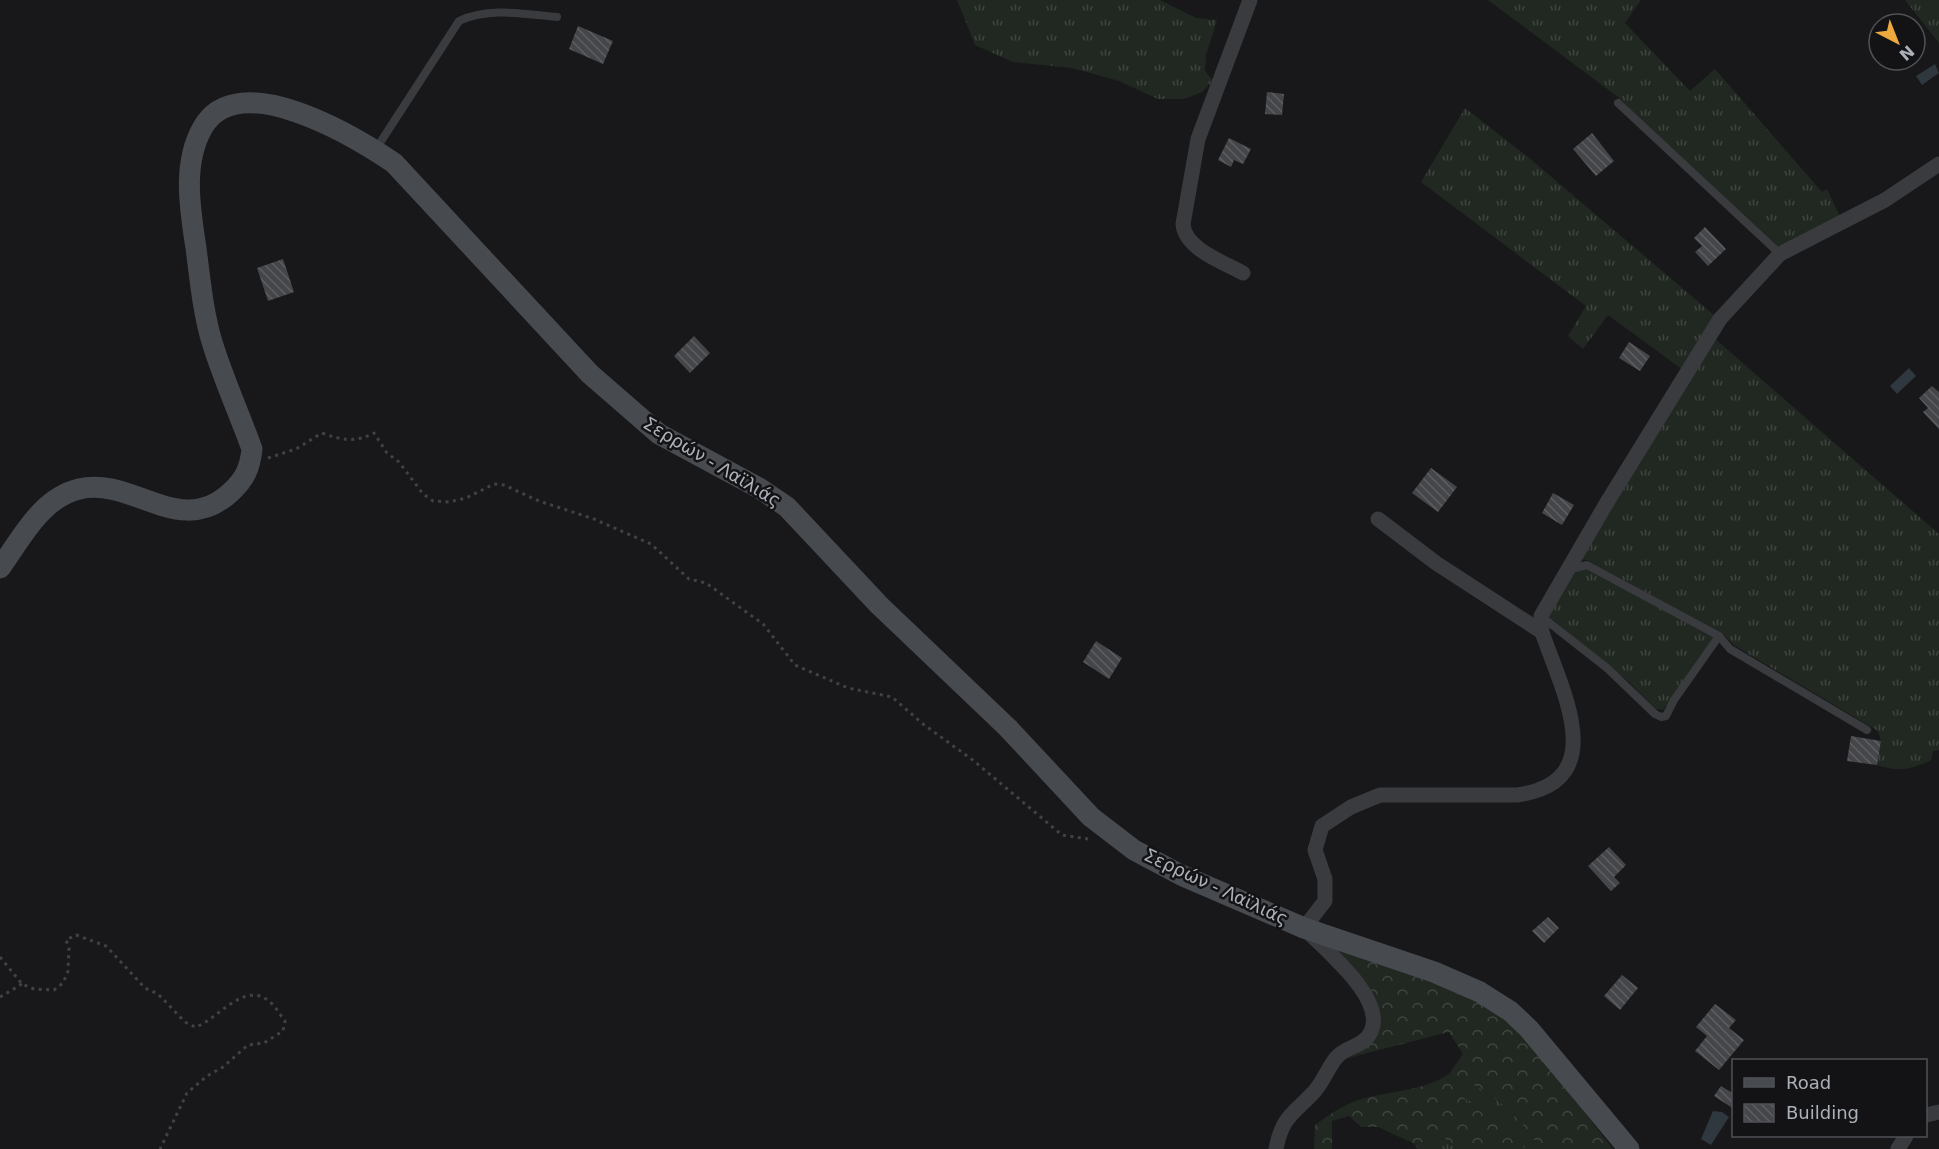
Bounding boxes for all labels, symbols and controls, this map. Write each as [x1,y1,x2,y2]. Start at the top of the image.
north arrow [1867,12,1927,72]
text: N [1895,41,1918,64]
street label: Σερρών - Λαϊλιάς [640,412,785,511]
street label: Σερρών - Λαϊλιάς [1141,844,1292,929]
legend [1732,1059,1927,1137]
text: Road [1786,1072,1831,1093]
text: Building [1786,1102,1859,1123]

